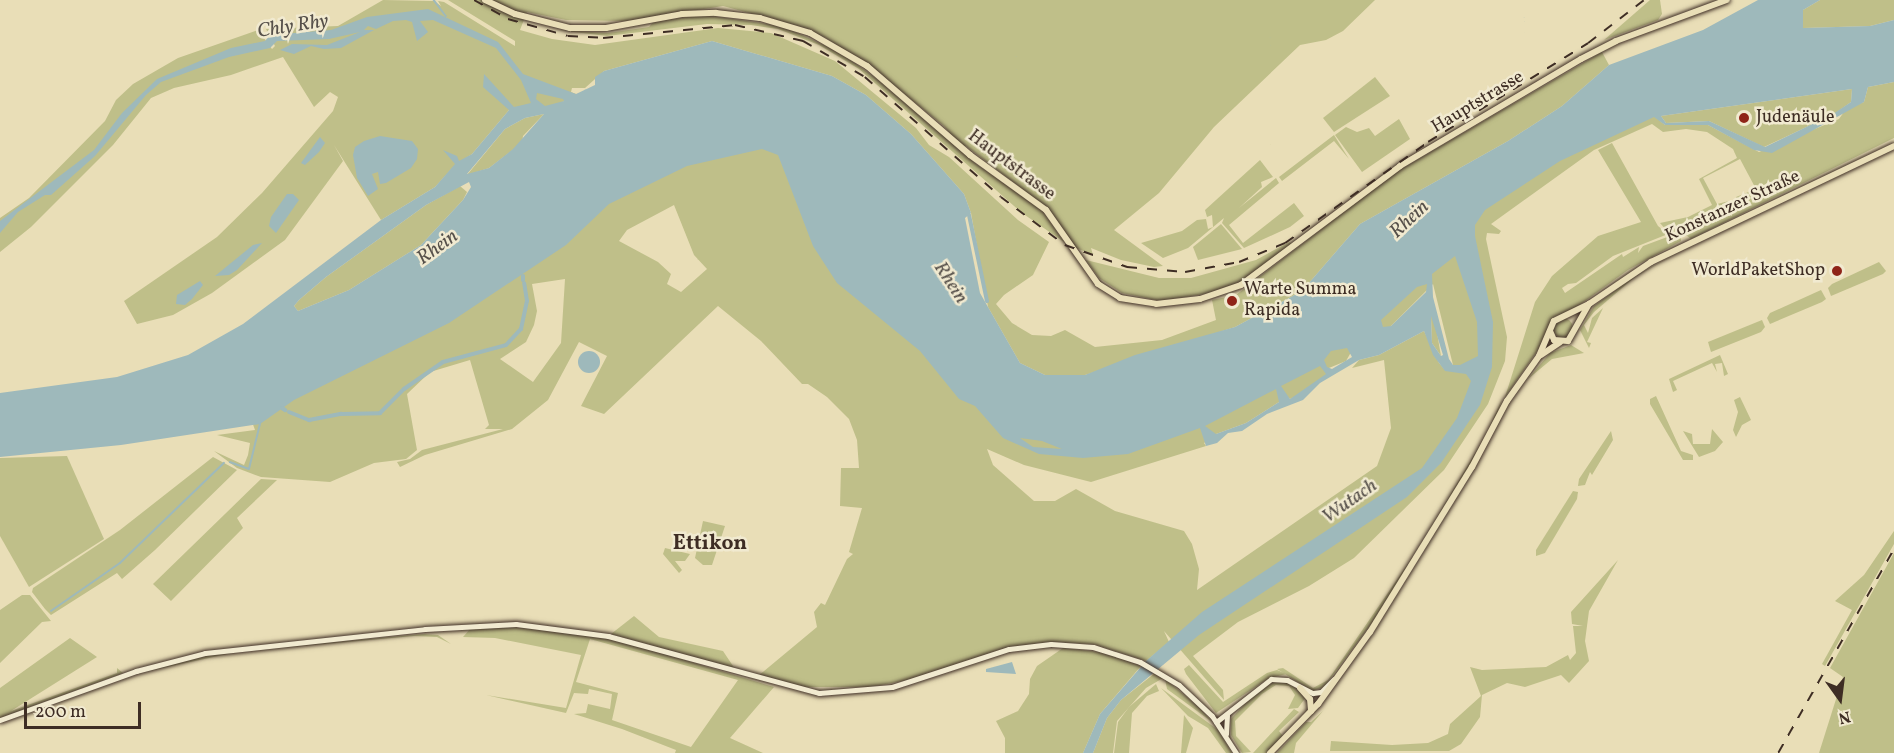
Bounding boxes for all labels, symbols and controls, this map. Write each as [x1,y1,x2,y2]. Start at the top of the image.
water label: Chly Rhy [256,10,330,44]
street label: Hauptstrasse [1428,67,1528,139]
place label: Judenäule [1756,107,1835,129]
marker: Judenäule [1737,111,1751,125]
street label: Hauptstrasse [963,126,1059,206]
street label: Konstanzer Straße [1662,166,1804,248]
water label: Rhein [1385,196,1435,244]
water label: Rhein [413,225,463,271]
water label: Rhein [928,257,972,309]
place label: WorldPaketShop [1691,260,1825,282]
marker: WorldPaketShop [1830,264,1844,278]
place label: Warte Summa Rapida [1244,280,1356,322]
marker: Warte Summa Rapida [1225,294,1239,308]
water label: Wutach [1318,474,1382,530]
district label: Ettikon [673,531,747,557]
north arrow [1810,669,1870,729]
scale bar [27,690,144,728]
text: 200 m [35,700,86,725]
text: N [1836,704,1853,729]

